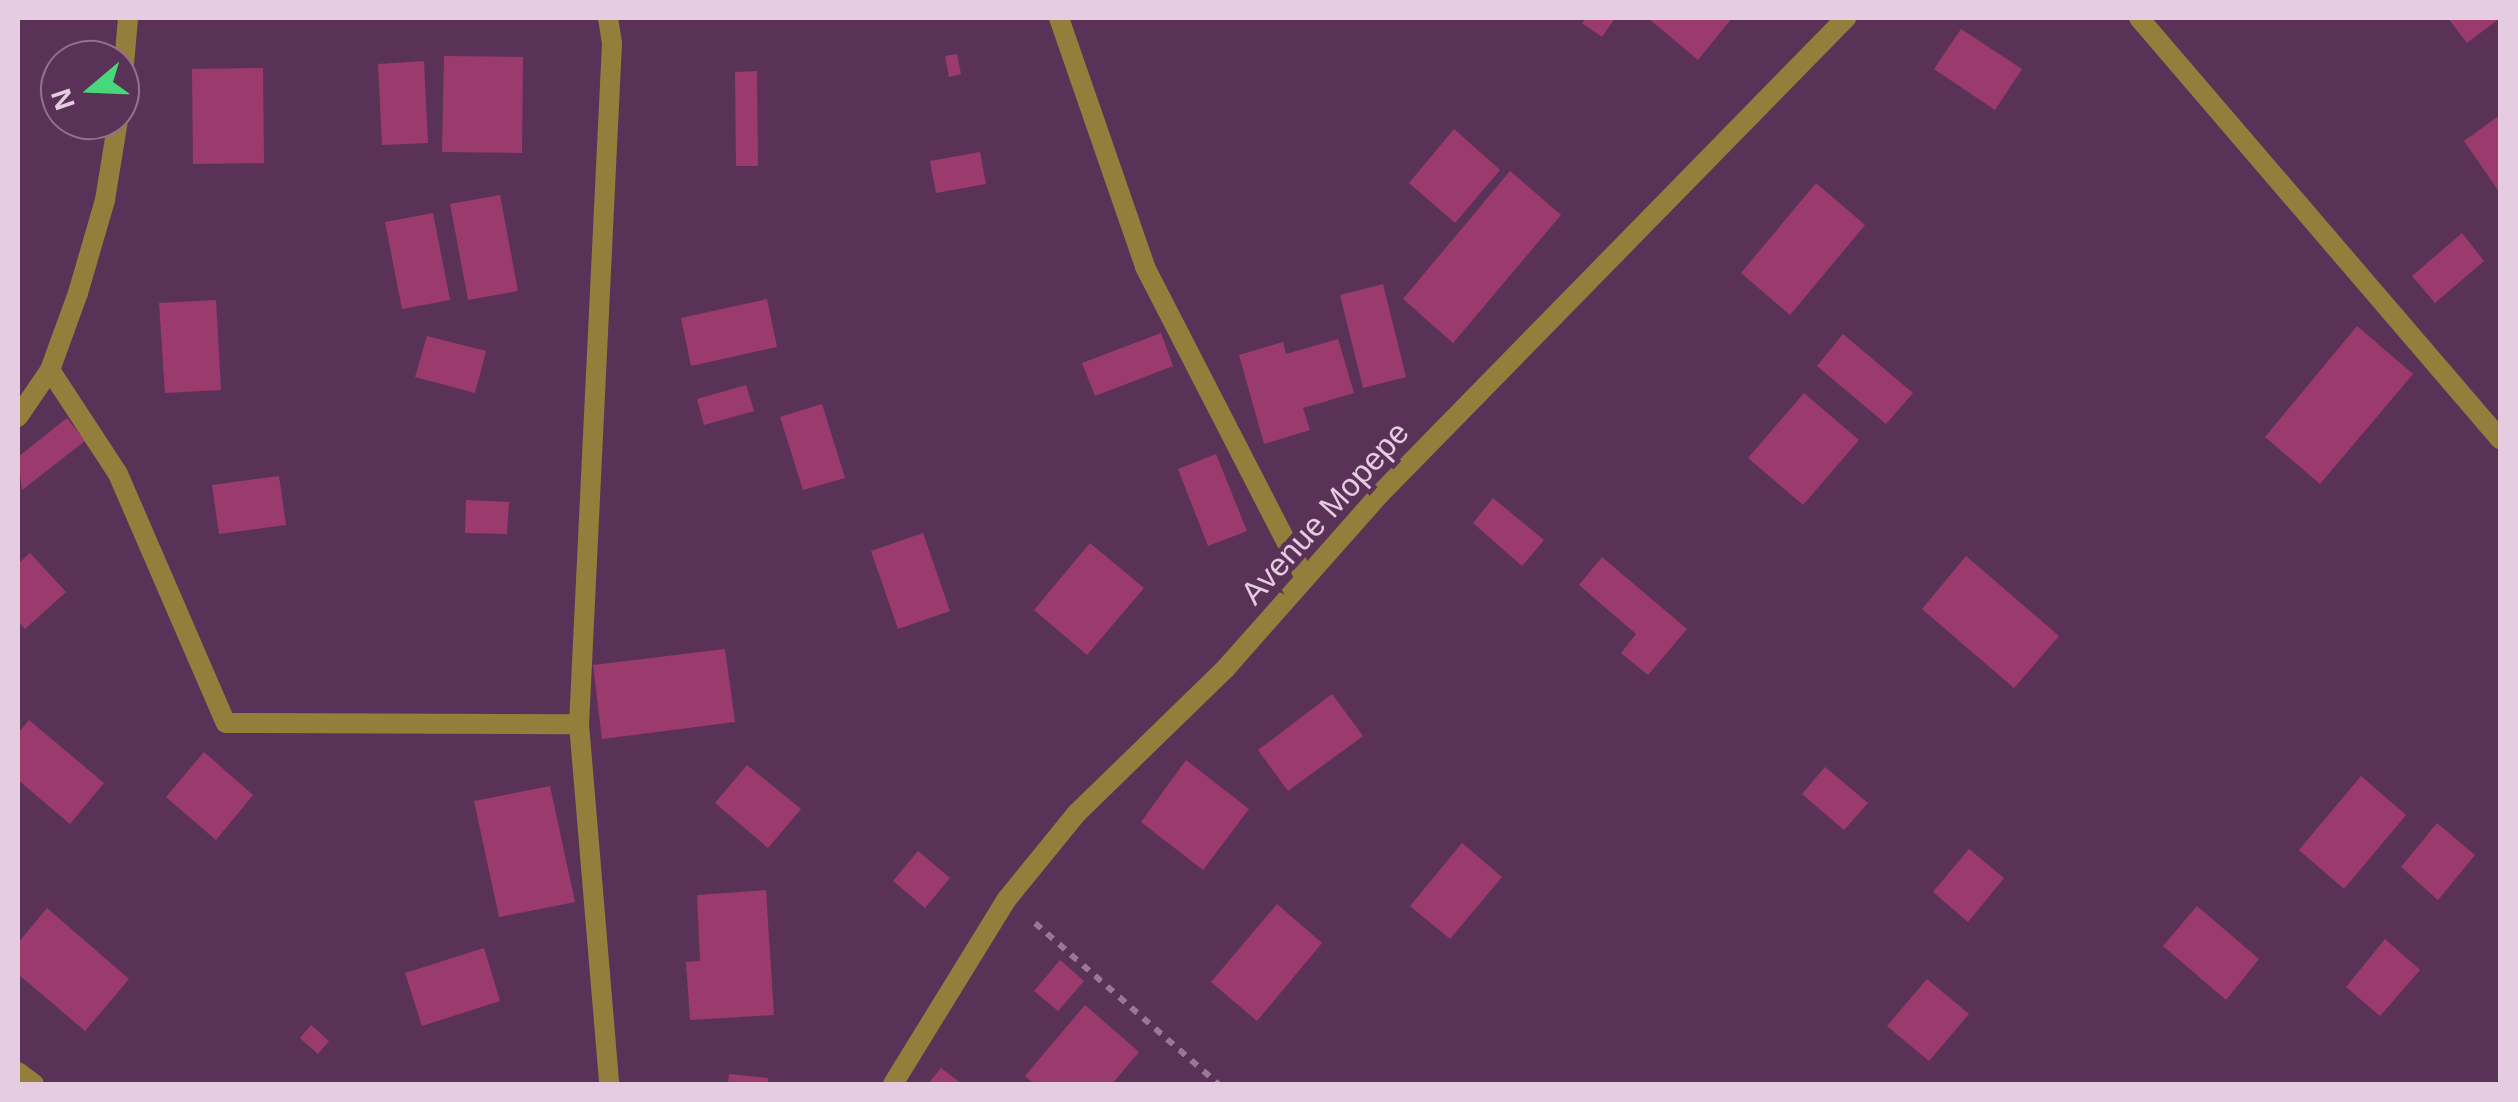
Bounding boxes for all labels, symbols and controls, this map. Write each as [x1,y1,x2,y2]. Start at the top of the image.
north arrow [40,40,140,140]
text: N [45,85,81,114]
street label: Avenue Mopepe [1233,414,1417,612]

